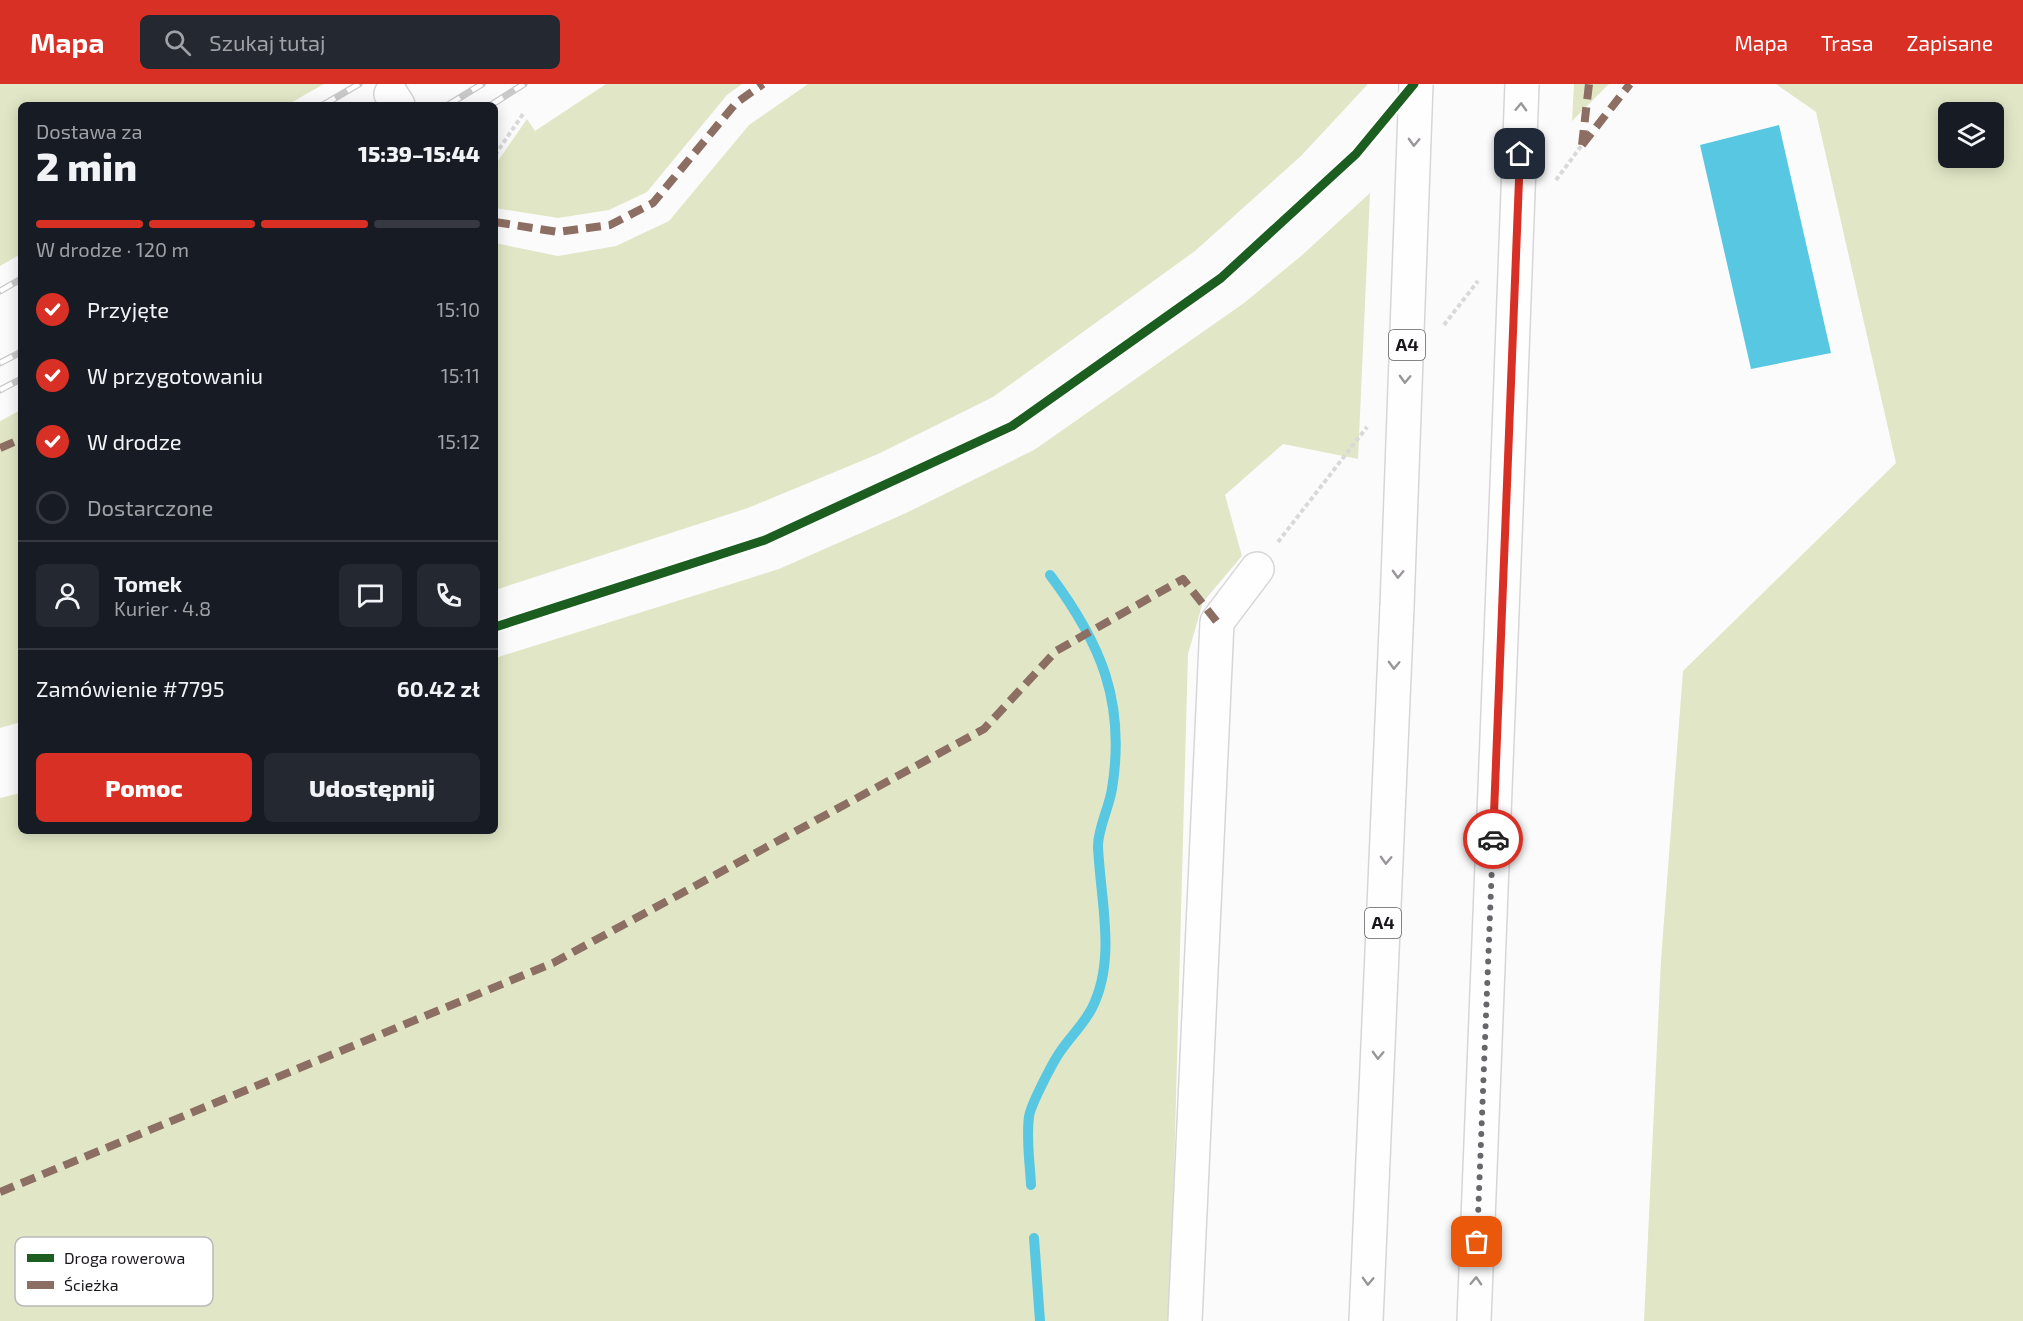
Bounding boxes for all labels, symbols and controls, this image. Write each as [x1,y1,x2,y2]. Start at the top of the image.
search box [140,15,560,69]
text: Mapa [30,25,104,59]
icon: search [161,26,194,59]
text: Szukaj tutaj [209,29,326,55]
text: Mapa [1734,30,1788,55]
text: Trasa [1821,30,1874,55]
text: Zapisane [1907,30,1993,55]
map controls [1938,102,2004,168]
button: layers [1938,102,2004,168]
one-way arrow [1515,103,1528,112]
text: Dostawa za [36,119,142,143]
pin [1494,128,1545,179]
icon: home [1503,137,1536,170]
one-way arrow [1408,138,1421,147]
text: 15:39–15:44 [358,140,480,166]
text: 2 min [36,142,137,189]
text: W drodze · 120 m [36,237,189,261]
icon: check [36,293,69,326]
text: Przyjęte [87,296,169,322]
text: 15:10 [437,297,480,321]
road number: A4 [1389,330,1425,360]
icon: check [36,359,69,392]
text: W przygotowaniu [87,362,263,388]
text: 15:11 [441,363,480,387]
one-way arrow [1399,375,1412,384]
icon: check [36,425,69,458]
text: W drodze [87,428,182,454]
text: 15:12 [437,429,480,453]
text: Dostarczone [87,494,213,520]
button: person [36,564,99,627]
button: chat [339,564,402,627]
button: phone [417,564,480,627]
text: Tomek [114,570,182,596]
one-way arrow [1392,570,1404,579]
text: Kurier · 4.8 [114,596,211,620]
one-way arrow [1388,661,1401,670]
text: Zamówienie #7795 [36,675,225,701]
text: 60.42 zł [397,675,480,701]
button: Pomoc [36,753,252,822]
button: Udostępnij [264,753,480,822]
courier [1463,809,1523,869]
icon: car [1477,823,1510,856]
one-way arrow [1379,856,1392,865]
road number: A4 [1365,908,1401,938]
one-way arrow [1371,1051,1384,1060]
pin [1451,1216,1502,1267]
icon: bag [1460,1225,1493,1258]
legend [15,1237,213,1306]
text: Droga rowerowa [64,1248,185,1267]
text: Ścieżka [64,1275,118,1294]
one-way arrow [1362,1276,1374,1285]
one-way arrow [1469,1277,1482,1286]

